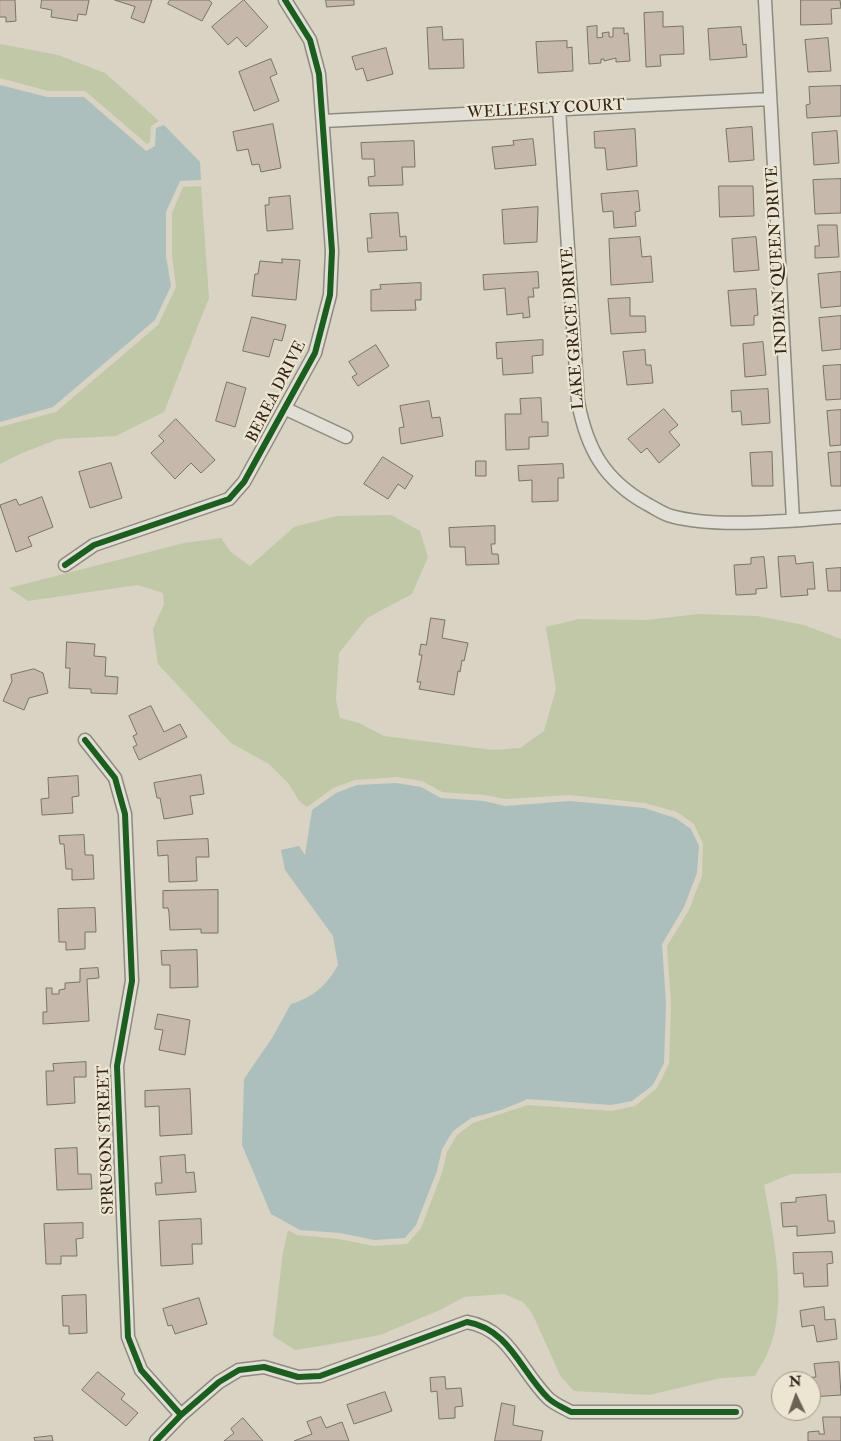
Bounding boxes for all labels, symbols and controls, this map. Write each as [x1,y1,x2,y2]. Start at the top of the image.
street label: WELLESLY COURT [467,96,625,124]
street label: INDIAN QUEEN DRIVE [763,165,793,355]
street label: LAKE GRACE DRIVE [559,246,589,410]
street label: BEREA DRIVE [243,338,311,446]
street label: SPRUSON STREET [95,1065,119,1215]
north arrow [771,1371,821,1421]
text: N [789,1373,802,1390]

